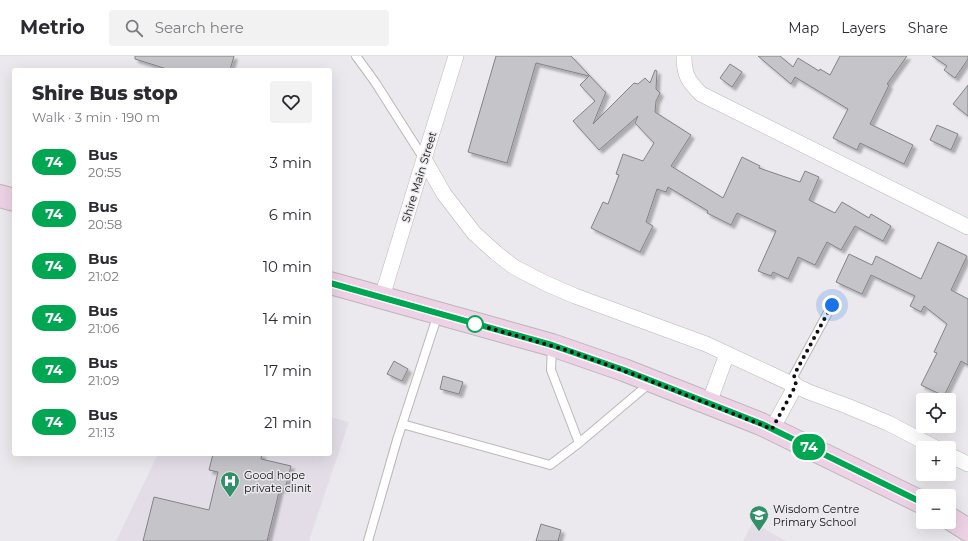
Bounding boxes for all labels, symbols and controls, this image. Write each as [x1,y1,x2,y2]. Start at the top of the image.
search box [109,10,389,46]
text: Metrio [20,16,85,39]
icon: search [123,17,145,39]
text: Search here [155,18,244,37]
text: Map [788,19,819,37]
text: Layers [841,19,886,37]
text: Share [908,19,948,37]
button: heart [270,81,312,123]
text: Shire Bus stop [32,82,178,105]
text: Walk · 3 min · 190 m [32,109,160,125]
street label: Shire Main Street [398,129,440,224]
text: Bus [88,145,118,164]
text: 74 [45,153,63,171]
text: 3 min [270,153,312,172]
text: 20:55 [88,164,121,180]
text: Bus [88,197,118,216]
text: 74 [45,205,63,223]
text: 6 min [269,205,312,224]
text: 20:58 [88,216,122,232]
text: Bus [88,249,118,268]
text: 74 [45,257,63,275]
text: 10 min [263,257,312,276]
text: 21:02 [88,268,119,284]
your location [822,295,842,315]
text: Bus [88,301,118,320]
text: 74 [45,309,63,327]
text: 14 min [263,309,312,328]
unlabelled marker [466,315,484,333]
text: 21:06 [88,320,119,336]
text: Bus [88,353,118,372]
text: 74 [45,361,63,379]
text: 17 min [264,361,312,380]
text: 21:09 [88,372,119,388]
map controls [916,393,956,529]
button: locate [916,393,956,433]
text: Bus [88,405,118,424]
text: 74 [45,413,63,431]
text: 21 min [264,413,312,432]
text: 21:13 [88,424,115,440]
line badge: 74 [791,434,827,460]
text: 74 [800,438,818,456]
button: + [916,441,956,481]
place label: Good hope private clinit [244,468,312,495]
hospital icon: Good hope private clinit [219,470,241,498]
button: − [916,489,956,529]
place label: Wisdom Centre Primary School [773,502,860,529]
school or university icon: Wisdom Centre Primary School [748,504,770,532]

